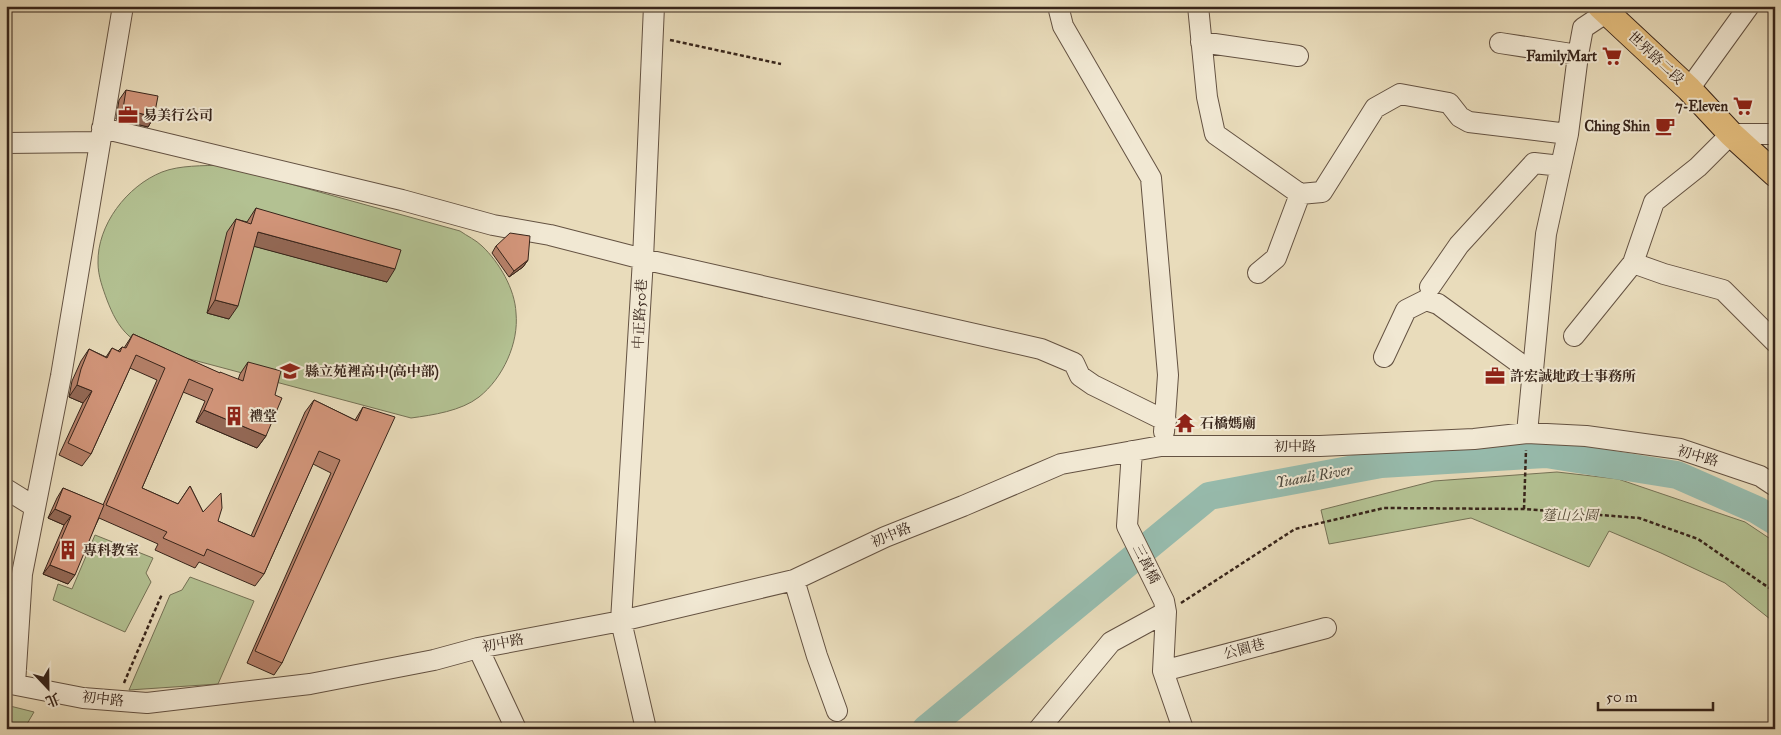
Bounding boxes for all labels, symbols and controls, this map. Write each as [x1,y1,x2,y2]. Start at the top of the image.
street label: 世界路二段 [1625,28,1687,88]
supermarket icon: FamilyMart [1601,45,1623,67]
place label: FamilyMart [1526,48,1597,66]
supermarket icon: 7-Eleven [1732,95,1754,117]
place label: 7-Eleven [1675,98,1728,115]
office icon: 易美行公司 [117,104,139,126]
place label: 易美行公司 [143,107,213,124]
cafe icon: Ching Shin [1654,115,1676,137]
place label: Ching Shin [1584,118,1650,136]
street label: 中正路50巷 [630,278,650,350]
school or university icon: 縣立苑裡高中(高中部) [279,360,301,382]
place label: 縣立苑裡高中(高中部) [305,363,439,381]
office icon: 許宏誠地政士事務所 [1484,365,1506,387]
place label: 許宏誠地政士事務所 [1510,368,1636,385]
building icon: 禮堂 [223,405,245,427]
place label: 禮堂 [249,408,277,425]
temple icon: 石橋媽廟 [1174,412,1196,434]
place label: 石橋媽廟 [1200,415,1256,432]
street label: 初中路 [1274,438,1316,455]
street label: 初中路 [1675,442,1721,470]
water label: Yuanli River [1274,460,1354,492]
park label: 蓬山公園 [1542,507,1600,524]
street label: 初中路 [868,519,914,551]
building icon: 專科教室 [57,539,79,561]
street label: 三萬橋 [1129,541,1163,587]
place label: 專科教室 [83,542,139,559]
street label: 初中路 [481,631,525,655]
street label: 公園巷 [1222,635,1266,663]
north arrow [22,662,72,712]
scale bar [1598,680,1714,712]
street label: 初中路 [81,688,125,710]
text: 50 m [1606,688,1638,706]
text: 北 [43,689,62,710]

